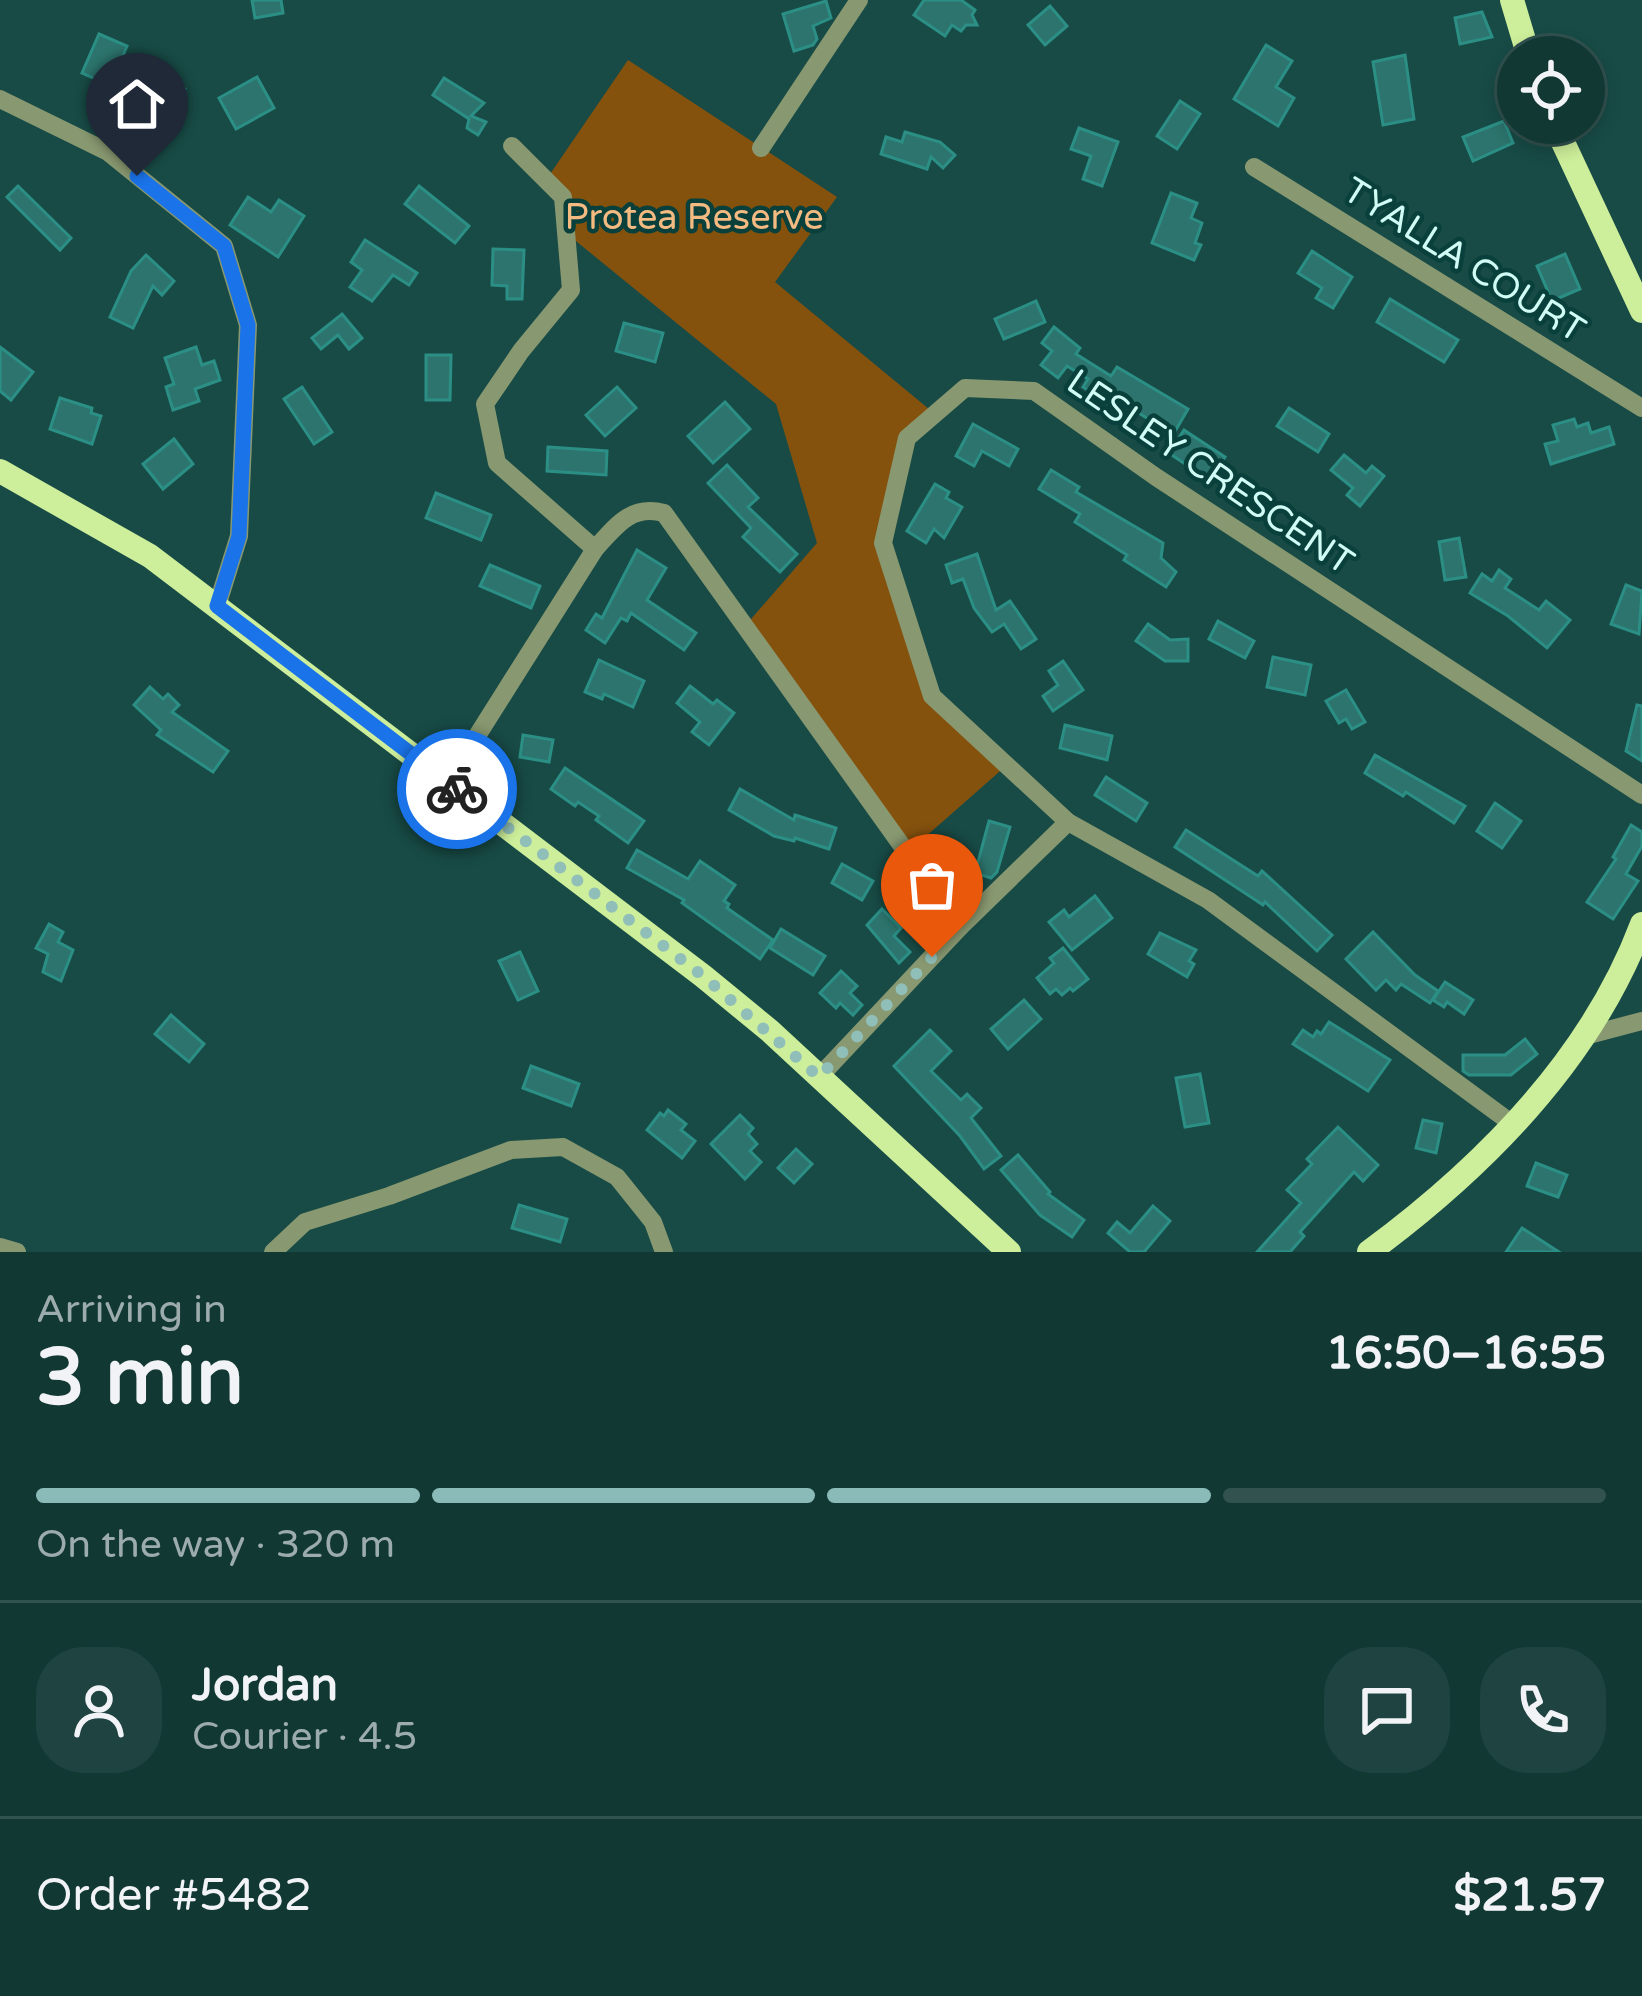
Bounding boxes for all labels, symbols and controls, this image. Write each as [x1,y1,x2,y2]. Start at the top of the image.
map controls [1497,36,1605,144]
button: locate [1497,36,1605,144]
pin [86,53,188,176]
icon: home [104,71,170,137]
street label: TYALLA COURT [1336,169,1593,352]
park label: Protea Reserve [564,196,824,239]
street label: LESLEY CRESCENT [1059,360,1362,584]
courier [397,729,517,849]
icon: bike [424,756,490,822]
pin [881,834,983,957]
icon: bag [899,852,965,918]
text: Arriving in [36,1286,227,1333]
text: 16:50–16:55 [1326,1327,1606,1381]
text: 3 min [36,1331,244,1425]
text: On the way · 320 m [36,1521,395,1568]
button: person [36,1647,162,1773]
button: chat [1324,1647,1450,1773]
button: phone [1480,1647,1606,1773]
text: Jordan [192,1659,338,1713]
text: Courier · 4.5 [192,1713,417,1760]
text: Order #5482 [36,1869,312,1923]
text: $21.57 [1454,1869,1606,1923]

